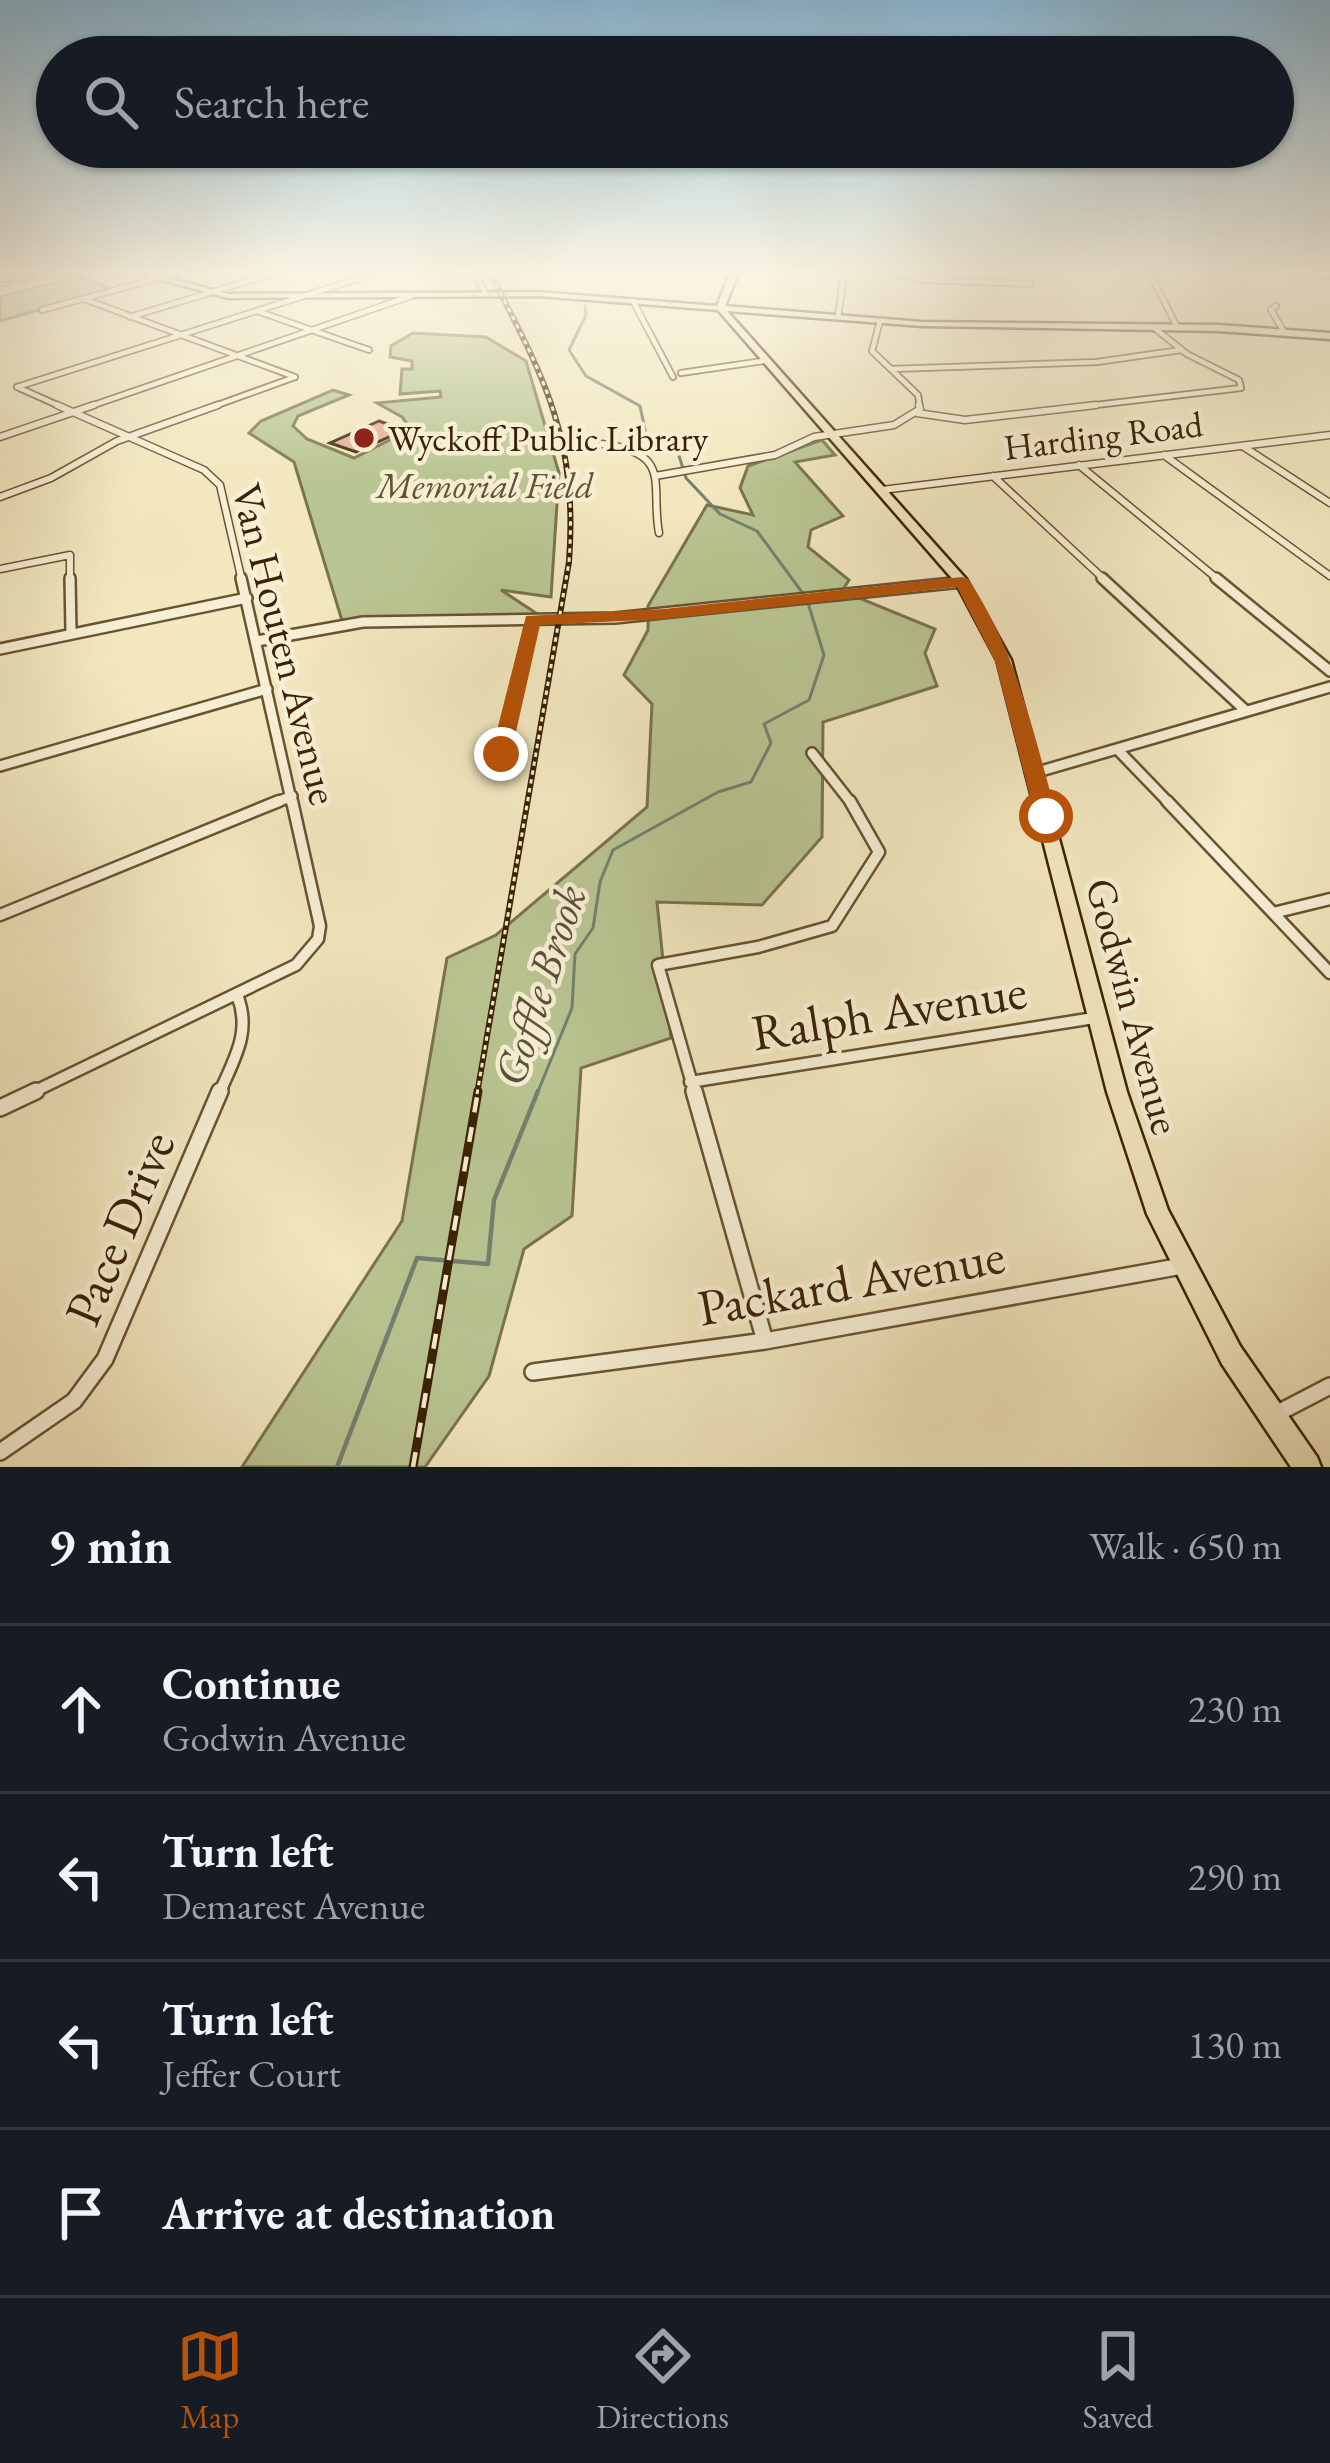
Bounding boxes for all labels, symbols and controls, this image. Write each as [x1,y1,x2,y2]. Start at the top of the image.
search box [36,36,1294,168]
icon: search [78,69,144,135]
text: Search here [174,73,369,131]
street label: Harding Road [1001,400,1206,471]
place label: Wyckoff Public Library [388,415,708,462]
marker: Wyckoff Public Library [351,425,377,451]
park label: Memorial Field [374,462,594,509]
street label: Van Houten Avenue [219,478,352,810]
route end [474,727,528,781]
route start [1019,789,1073,843]
street label: Godwin Avenue [1073,872,1194,1140]
water label: Goffle Brook [479,877,599,1093]
street label: Ralph Avenue [747,957,1031,1065]
street label: Pace Drive [49,1121,189,1335]
street label: Packard Avenue [692,1222,1010,1340]
text: 9 min [48,1512,172,1578]
text: Walk · 650 m [1089,1520,1282,1571]
text: Continue [162,1654,340,1712]
icon: ahead [48,1676,114,1742]
text: 230 m [1188,1683,1282,1734]
text: Godwin Avenue [162,1712,406,1763]
text: Turn left [162,1822,334,1880]
icon: left [48,1844,114,1910]
text: 290 m [1188,1851,1282,1902]
text: Demarest Avenue [162,1880,425,1931]
text: Turn left [162,1990,334,2048]
icon: left [48,2012,114,2078]
text: 130 m [1188,2019,1282,2070]
text: Jeffer Court [162,2048,341,2099]
icon: arrive [48,2180,114,2246]
text: Arrive at destination [162,2184,555,2242]
tab: Map [177,2323,243,2438]
tab: Directions [596,2323,729,2438]
tab: Saved [1083,2323,1153,2438]

